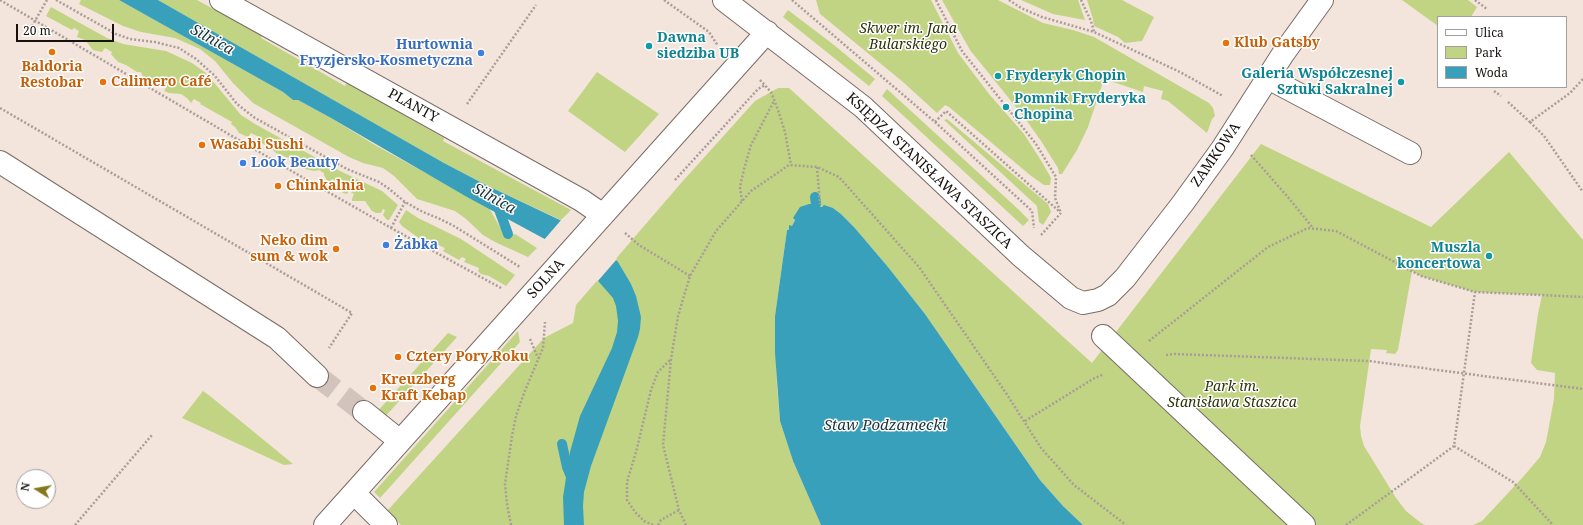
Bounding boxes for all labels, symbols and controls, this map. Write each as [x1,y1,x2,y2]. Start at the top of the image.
scale bar [18,16,116,42]
legend [1437,16,1567,88]
water label: Silnica [187,21,237,59]
park label: Skwer im. Jana Bularskiego [859,21,957,54]
text: 20 m [23,22,51,39]
text: Ulica [1475,24,1504,41]
place label: Dawna siedziba UB [657,30,739,62]
place label: Klub Gatsby [1234,35,1320,51]
place label: Hurtownia Fryzjersko-Kosmetyczna [300,37,473,70]
marker: Klub Gatsby [1221,38,1231,48]
marker: Dawna siedziba UB [644,41,654,51]
text: Park [1475,44,1502,61]
marker: Baldoria Restobar [47,47,57,57]
marker: Hurtownia Fryzjersko-Kosmetyczna [476,48,486,58]
place label: Baldoria Restobar [20,59,84,92]
text: Woda [1475,64,1508,81]
place label: Galeria Współczesnej Sztuki Sakralnej [1241,66,1393,98]
place label: Fryderyk Chopin [1006,68,1126,84]
marker: Fryderyk Chopin [993,71,1003,81]
place label: Calimero Café [111,74,211,90]
marker: Calimero Café [98,77,108,87]
marker: Galeria Współczesnej Sztuki Sakralnej [1396,77,1406,87]
street label: PLANTY [385,85,441,127]
street label: KSIĘDZA STANISŁAWA STASZICA [842,90,1016,252]
place label: Pomnik Fryderyka Chopina [1014,91,1146,124]
marker: Pomnik Fryderyka Chopina [1001,102,1011,112]
street label: ZAMKOWA [1188,120,1244,190]
place label: Wasabi Sushi [210,137,304,153]
marker: Wasabi Sushi [197,140,207,150]
place label: Look Beauty [251,155,339,171]
marker: Look Beauty [238,158,248,168]
place label: Chinkalnia [286,178,364,194]
water label: Silnica [469,180,519,218]
marker: Chinkalnia [273,181,283,191]
place label: Neko dim sum & wok [250,233,328,266]
place label: Żabka [394,237,438,253]
marker: Żabka [381,240,391,250]
place label: Muszla koncertowa [1397,240,1481,272]
marker: Neko dim sum & wok [331,244,341,254]
marker: Muszla koncertowa [1484,251,1494,261]
street label: SOLNA [524,256,568,302]
place label: Cztery Pory Roku [406,349,529,365]
marker: Cztery Pory Roku [393,352,403,362]
place label: Kreuzberg Kraft Kebap [381,372,466,404]
park label: Park im. Stanisława Staszica [1167,379,1297,412]
marker: Kreuzberg Kraft Kebap [368,383,378,393]
water label: Staw Podzamecki [824,417,946,435]
north arrow [16,469,56,509]
text: N [17,481,33,493]

